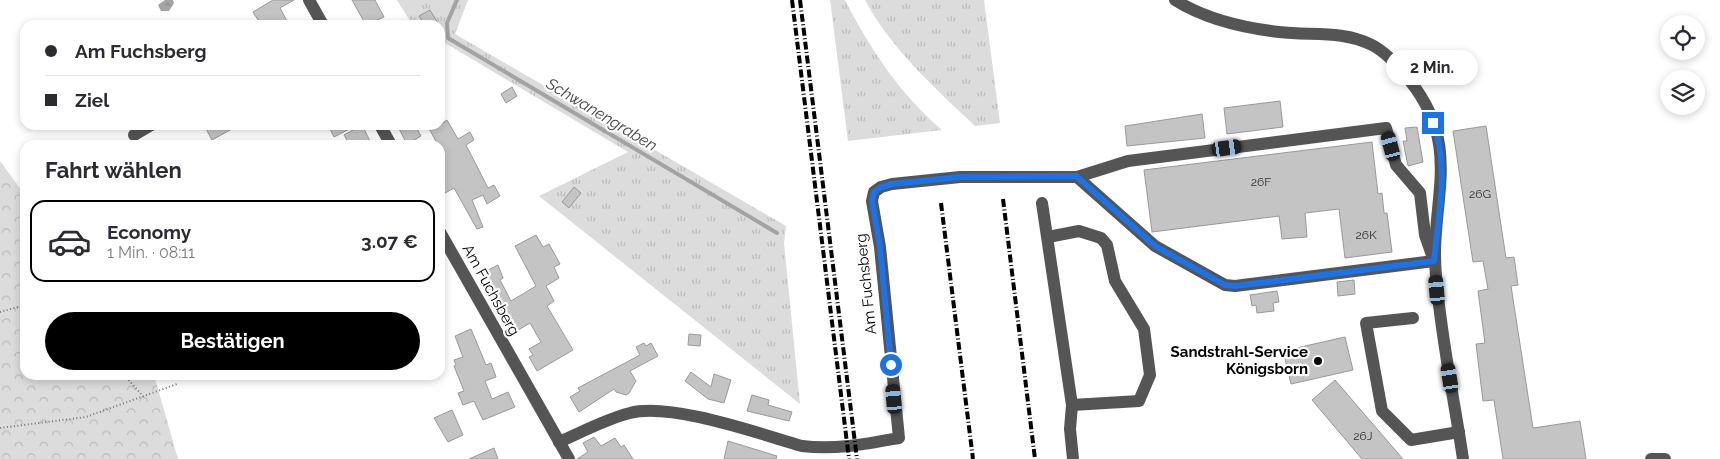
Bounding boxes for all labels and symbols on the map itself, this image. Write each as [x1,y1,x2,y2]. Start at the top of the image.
callout: 2 Min. [1387,51,1479,86]
water label: Schwanengraben [542,73,661,155]
route end [1422,112,1444,134]
car [1379,130,1402,162]
car [1211,138,1242,158]
house number: 26F [1251,175,1271,189]
house number: 26G [1469,187,1491,201]
house number: 26K [1355,228,1377,242]
street label: Am Fuchsberg [852,233,880,335]
street label: Am Fuchsberg [458,241,524,339]
car [1428,274,1445,306]
place label: Sandstrahl-Service Königsborn [1171,343,1308,378]
route start [880,354,902,376]
marker: Sandstrahl-Service Königsborn [1312,355,1324,367]
car [1440,362,1459,394]
car [885,383,902,415]
house number: 26J [1353,429,1373,443]

